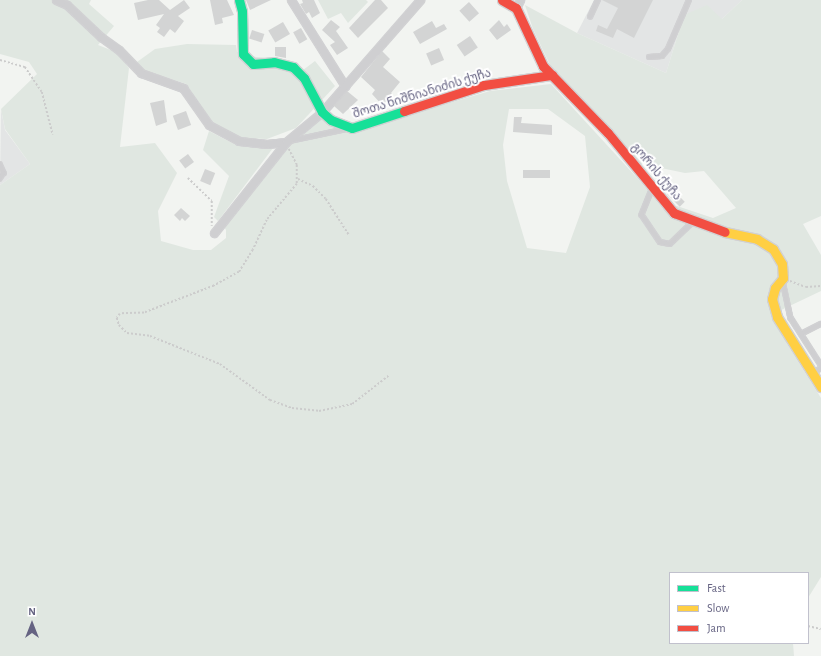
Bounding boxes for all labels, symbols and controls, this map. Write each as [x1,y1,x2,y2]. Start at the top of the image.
street label: შოთა ნიშნიანიძის ქუჩა [351,66,493,122]
street label: გორის ქუჩა [628,140,684,204]
legend [669,572,809,644]
text: Fast [707,582,726,594]
text: Slow [707,602,729,614]
north arrow [12,604,52,644]
text: N [28,606,36,617]
text: Jam [707,622,726,634]

